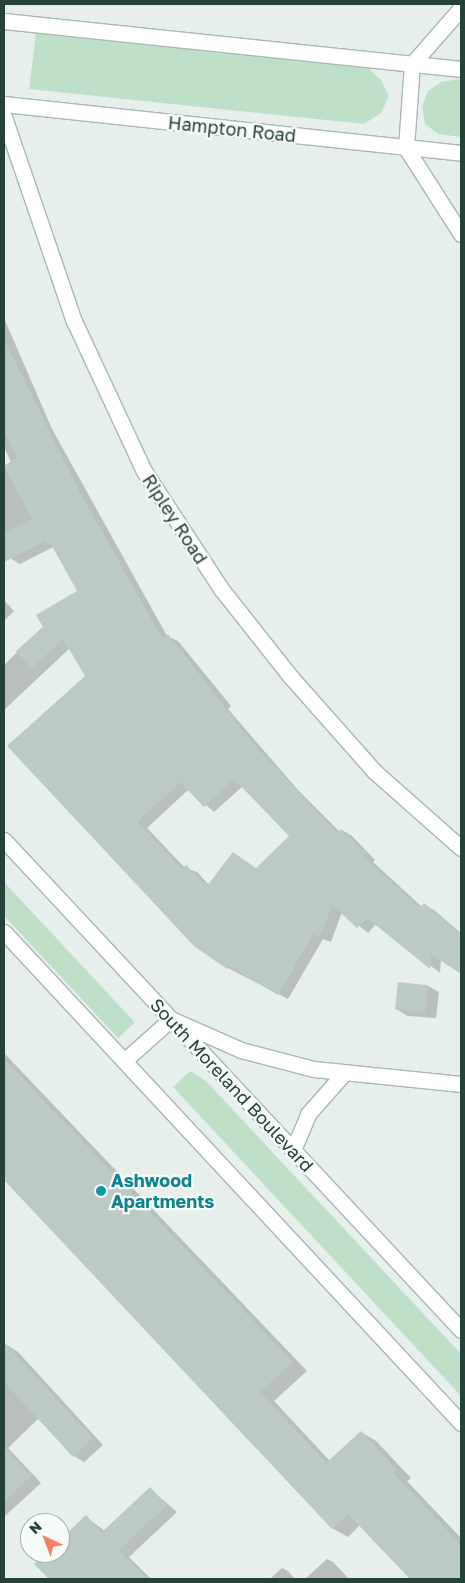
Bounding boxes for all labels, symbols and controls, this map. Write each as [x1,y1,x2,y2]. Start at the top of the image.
street label: Hampton Road [167,112,297,146]
street label: Ripley Road [138,470,212,568]
street label: South Moreland Boulevard [146,994,318,1176]
place label: Ashwood Apartments [111,1170,214,1212]
marker: Ashwood Apartments [95,1185,107,1197]
north arrow [20,1513,70,1563]
text: N [25,1518,45,1537]

